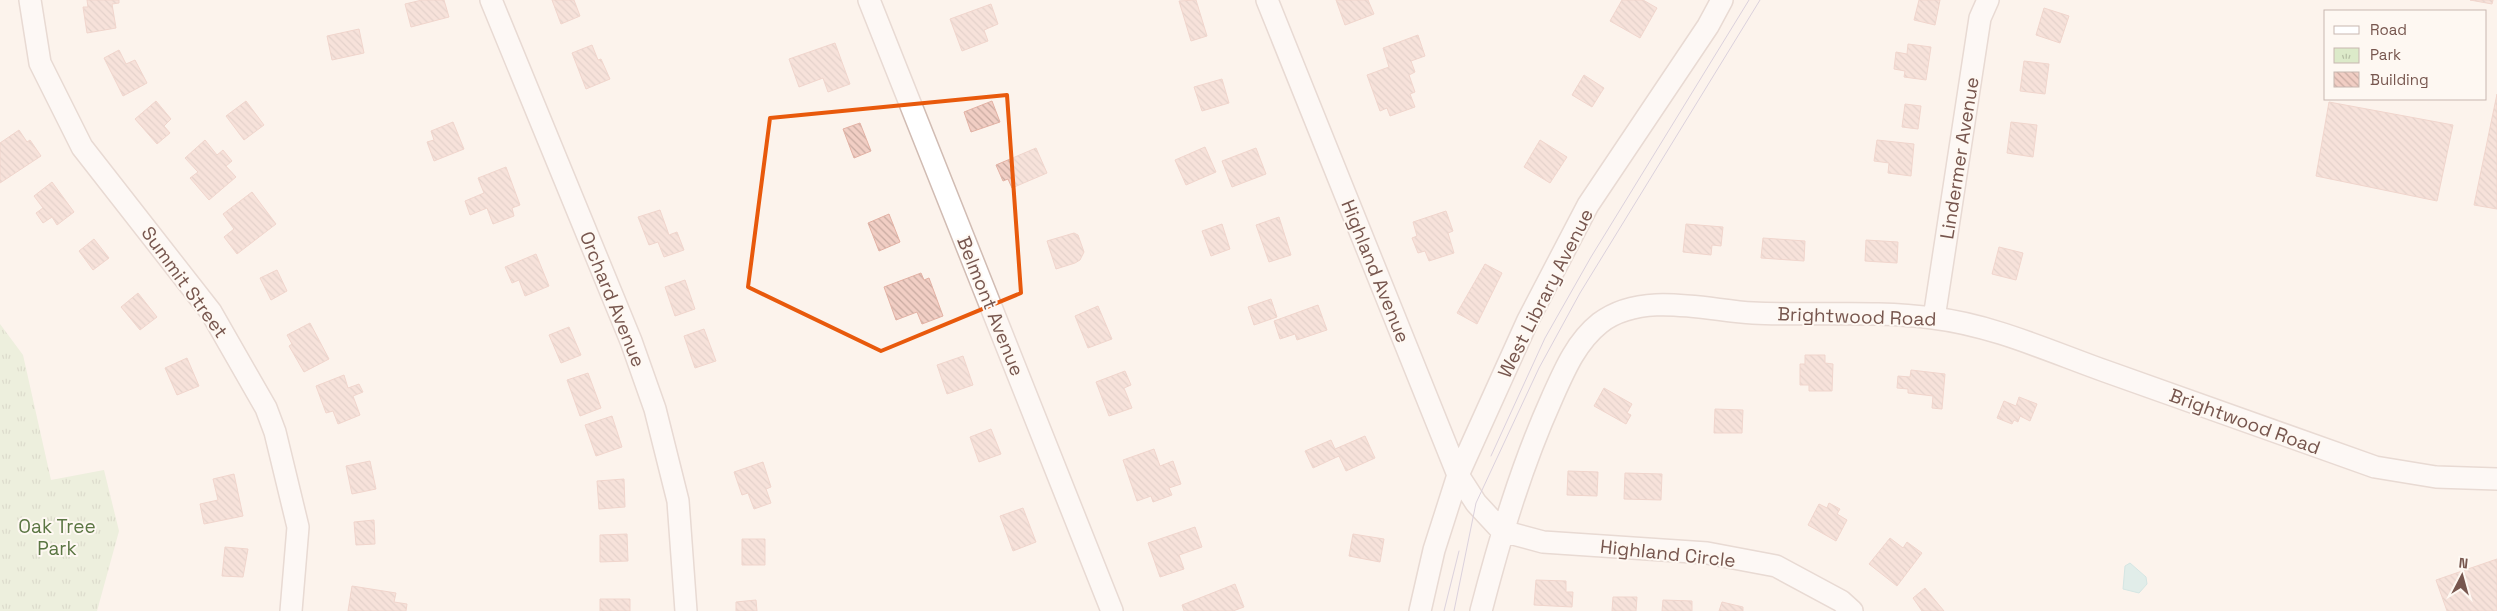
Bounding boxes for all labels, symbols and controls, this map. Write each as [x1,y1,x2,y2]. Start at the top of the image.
legend [2324,10,2487,100]
text: Road [2370,20,2407,39]
text: Park [2370,45,2401,64]
text: Building [2370,70,2429,89]
street label: Lindermer Avenue [1934,75,1985,241]
street label: Highland Avenue [1335,196,1416,346]
street label: West Library Avenue [1492,204,1599,382]
street label: Summit Street [136,221,234,343]
street label: Orchard Avenue [574,228,651,371]
street label: Belmont Avenue [951,233,1030,380]
street label: Brightwood Road [1777,301,1937,332]
street label: Brightwood Road [2166,383,2324,460]
park label: Oak Tree Park [18,514,96,561]
street label: Highland Circle [1599,534,1737,573]
north arrow [2437,551,2487,601]
text: N [2458,554,2469,573]

